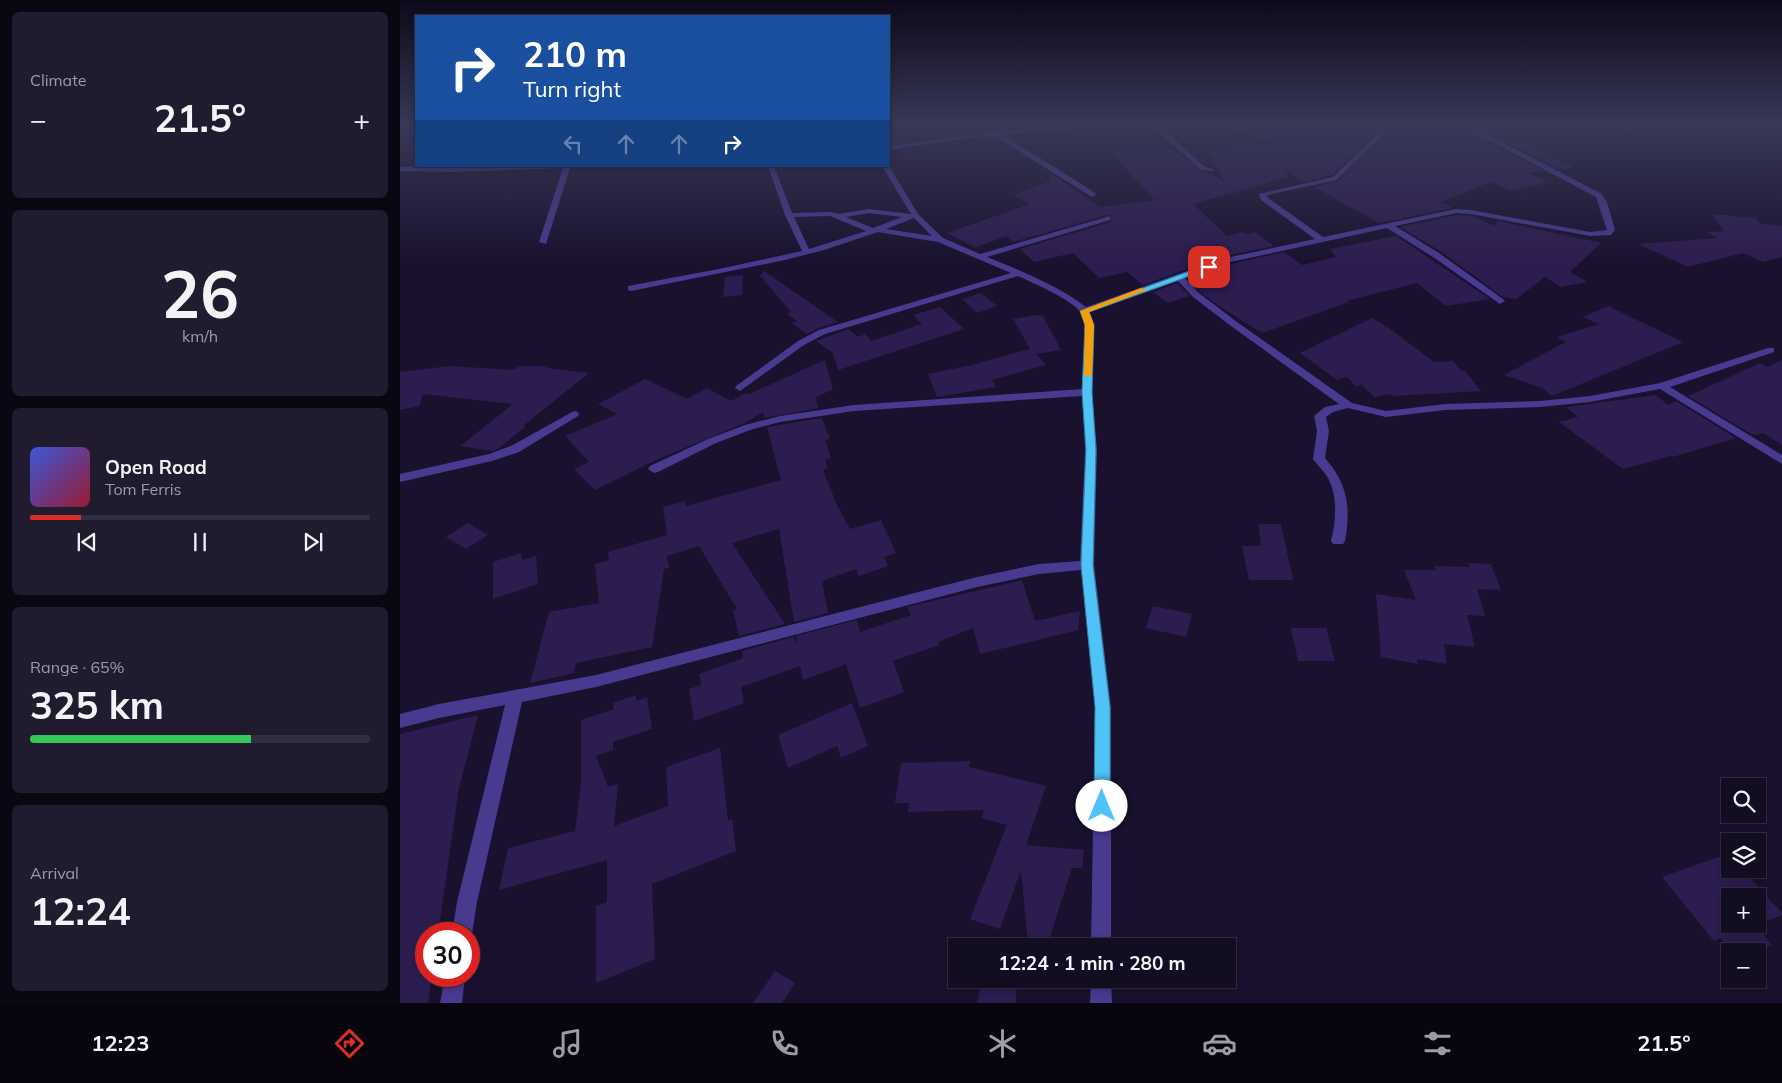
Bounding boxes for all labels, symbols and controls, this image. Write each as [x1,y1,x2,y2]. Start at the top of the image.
text: 210 m [523,32,627,76]
icon: right [440,35,505,100]
text: Climate [30,70,86,90]
text: Turn right [523,75,621,103]
text: 21.5° [154,94,246,142]
text: − [30,102,47,137]
text: + [353,102,370,137]
icon: left [559,130,587,158]
icon: ahead [612,130,640,158]
icon: ahead [665,130,693,158]
icon: right [718,130,746,158]
pin [1188,246,1230,288]
text: 26 [161,253,239,334]
icon: arrive [1195,253,1223,281]
text: km/h [182,326,218,346]
text: Open Road [105,455,207,479]
text: Tom Ferris [105,479,182,499]
icon: previous [73,528,101,556]
icon: pause [186,528,214,556]
icon: next [299,528,327,556]
text: Range · 65% [30,657,125,677]
text: 325 km [30,681,164,729]
map controls [1721,778,1766,988]
button: search [1721,778,1766,823]
position arrow [1075,779,1127,831]
button: layers [1721,833,1766,878]
text: Arrival [30,863,79,883]
text: 12:24 [30,887,131,935]
button: + [1721,888,1766,933]
speed limit sign: 30 [415,922,480,987]
button: − [1721,943,1766,988]
text: 12:24 · 1 min · 280 m [998,951,1186,975]
icon: directions [332,1026,367,1061]
icon: music [550,1026,585,1061]
icon: phone [767,1026,802,1061]
icon: climate [985,1026,1020,1061]
icon: car [1202,1026,1237,1061]
icon: filters [1420,1026,1455,1061]
text: 12:23 [91,1029,150,1057]
text: 21.5° [1637,1029,1691,1057]

